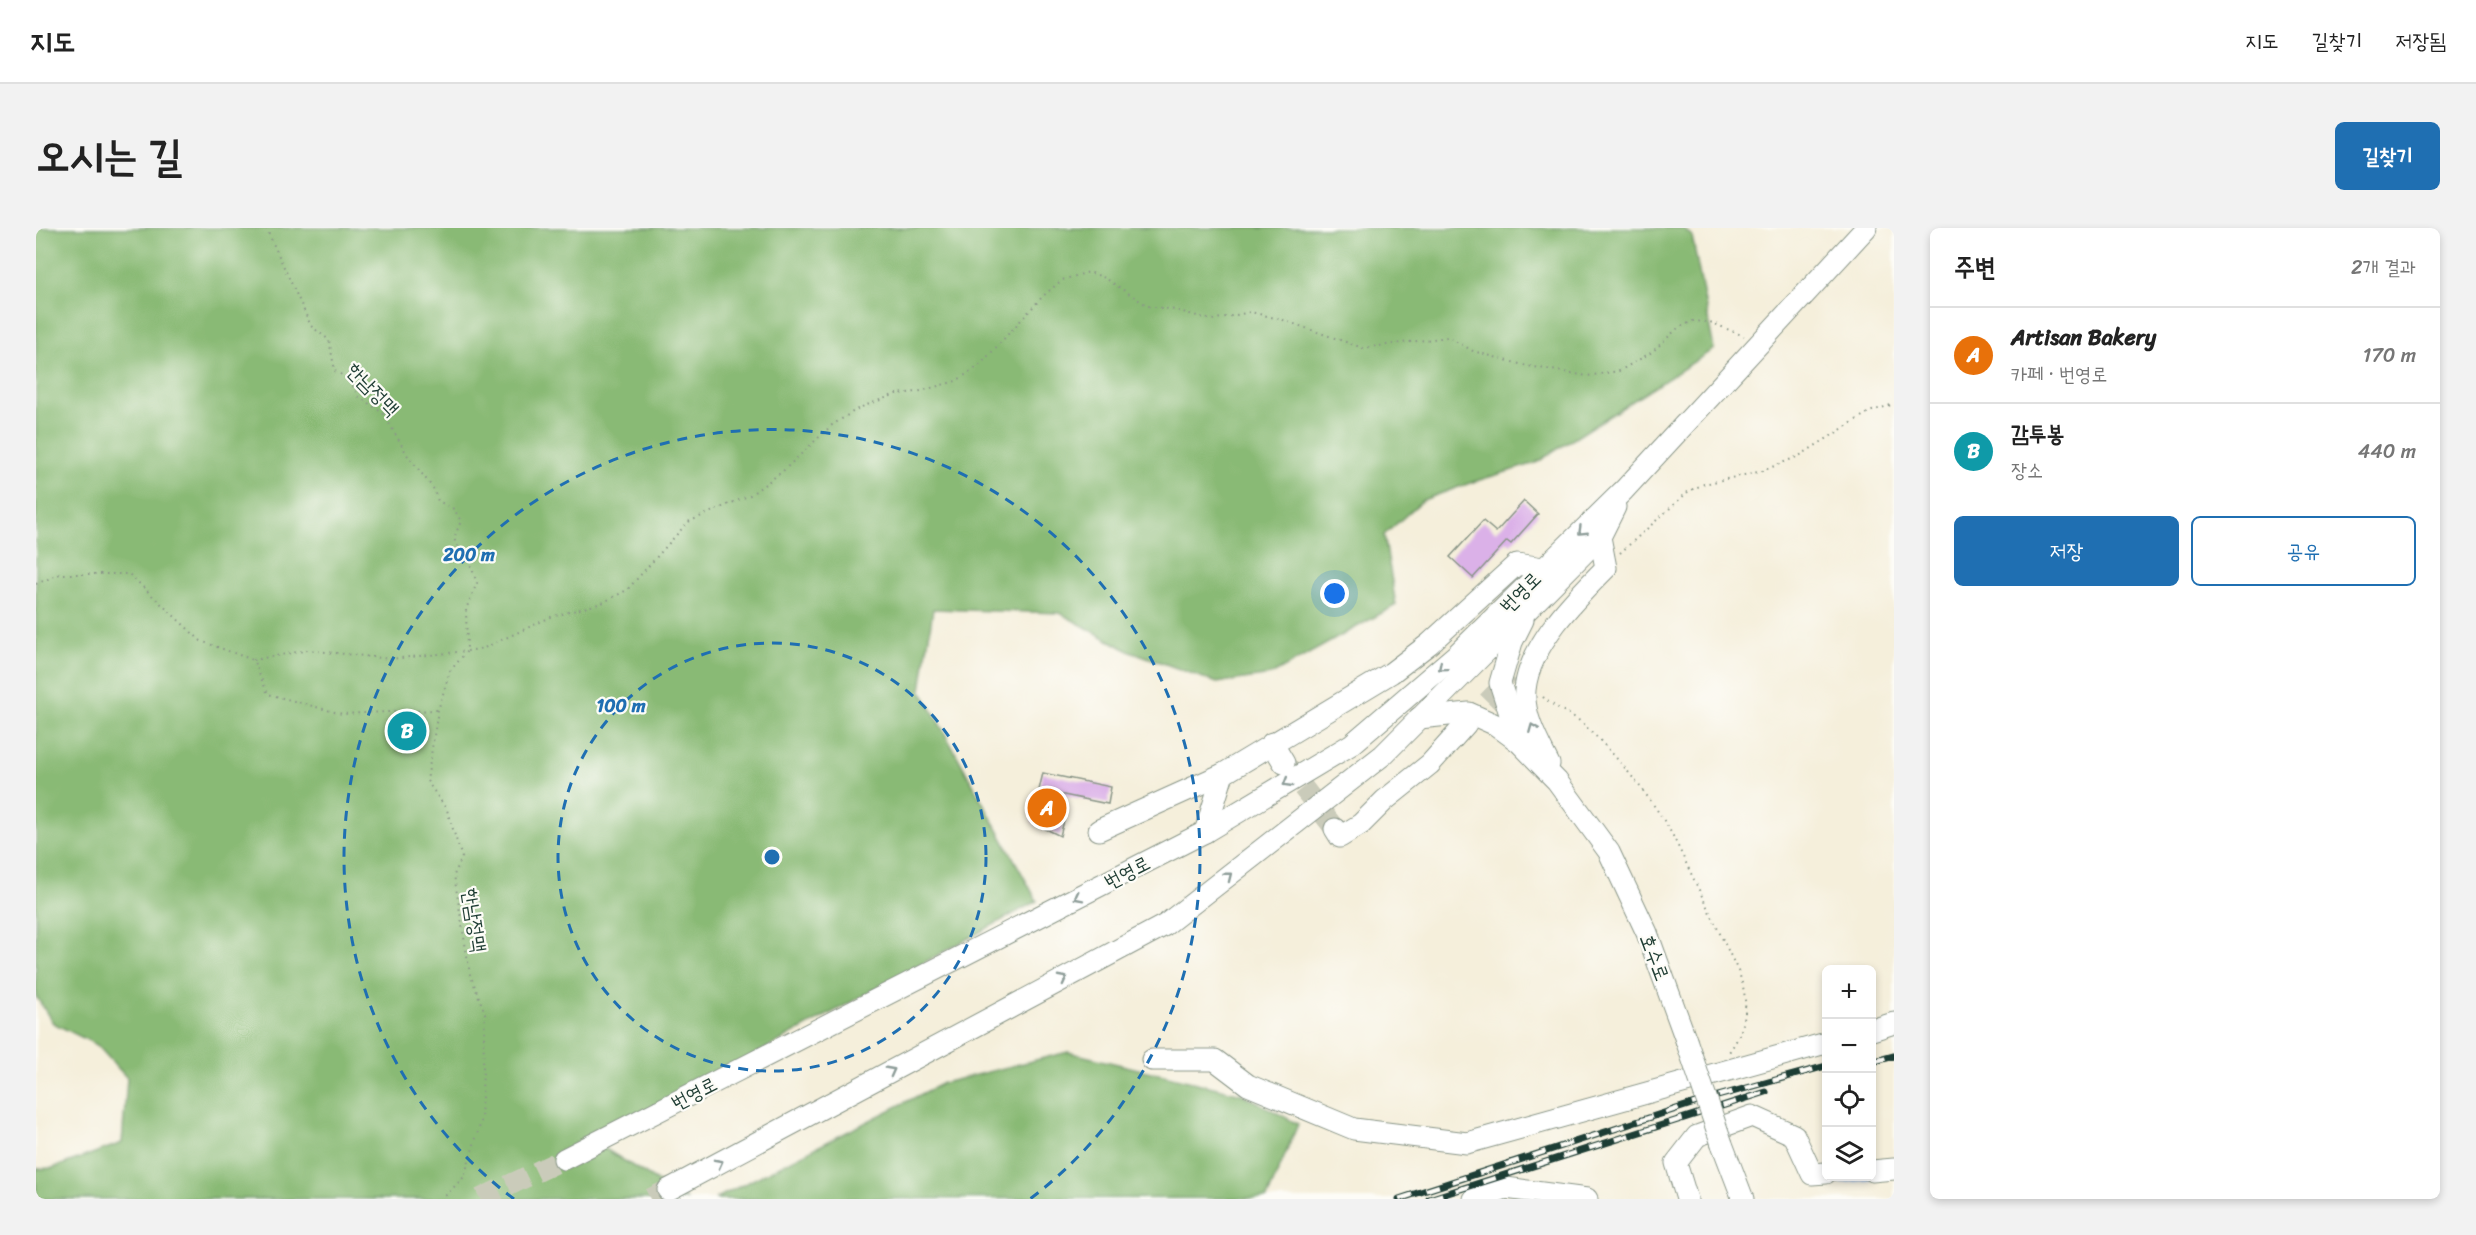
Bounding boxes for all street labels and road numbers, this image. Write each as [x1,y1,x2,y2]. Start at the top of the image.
street label: 한남정맥 [338,354,408,425]
street label: 번영로 [1491,563,1550,622]
street label: 번영로 [1098,846,1157,899]
street label: 한남정맥 [452,886,497,955]
street label: 호수로 [1630,928,1680,986]
street label: 번영로 [665,1067,724,1120]

